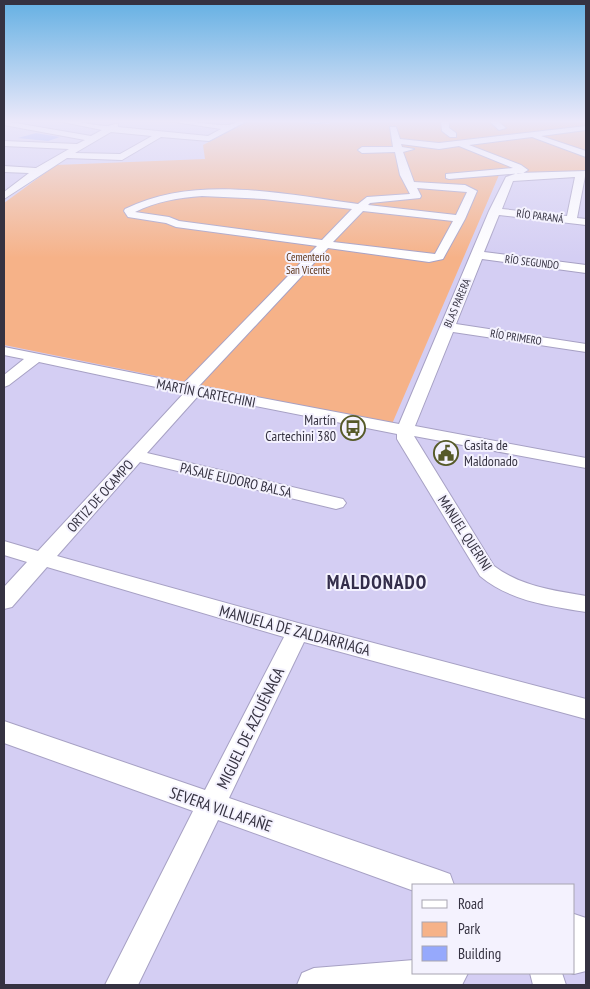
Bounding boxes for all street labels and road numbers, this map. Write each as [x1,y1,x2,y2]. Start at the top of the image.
street label: RÍO PARANÁ [516,206,565,226]
street label: RÍO SEGUNDO [504,252,560,272]
street label: BLAS PARERA [440,276,474,330]
street label: RÍO PRIMERO [489,326,543,348]
street label: MARTÍN CARTECHINI [155,375,257,411]
street label: ORTIZ DE OCAMPO [63,456,137,536]
street label: PASAJE EUDORO BALSA [178,458,294,502]
street label: MANUEL QUERINI [434,492,496,574]
street label: MANUELA DE ZALDARRIAGA [217,600,373,660]
street label: MIGUEL DE AZCUÉNAGA [212,664,288,792]
street label: SEVERA VILLAFAÑE [167,782,275,836]

